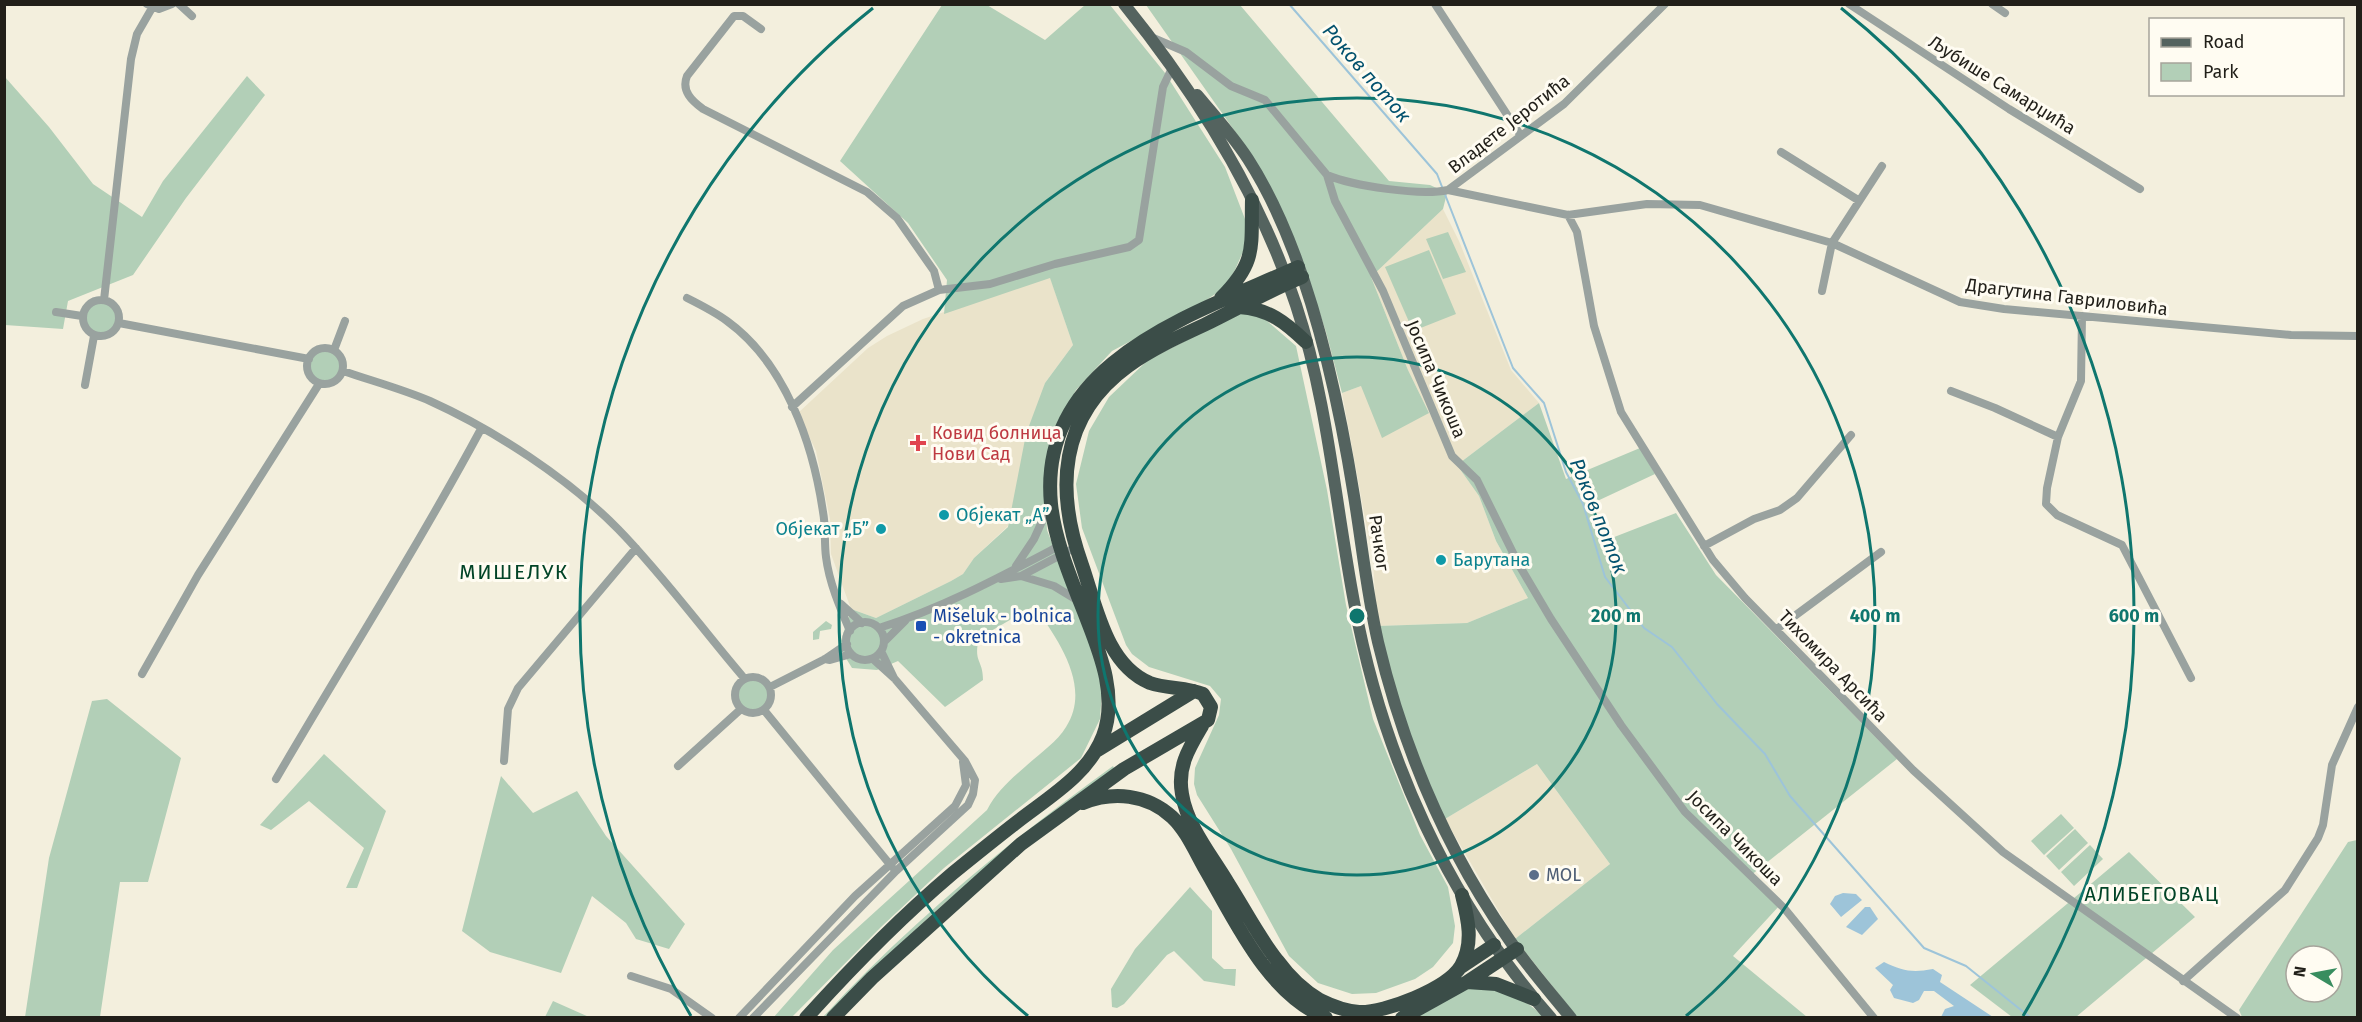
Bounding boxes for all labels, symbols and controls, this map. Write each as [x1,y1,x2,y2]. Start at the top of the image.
legend [2149,18,2344,96]
water label: Роков поток [1318,19,1417,127]
street label: Љубише Самарџића [1924,31,2080,139]
text: Road [2203,31,2245,53]
text: Park [2203,61,2239,83]
street label: Владете Јеротића [1444,70,1574,178]
street label: Драгутина Гавриловића [1964,274,2169,320]
street label: Јосипа Чикоша [1401,317,1471,441]
place label: Ковид болница Нови Сад [932,422,1062,465]
marker: Ковид болница Нови Сад [909,434,927,452]
water label: Роков поток [1565,455,1633,578]
place label: Објекат „А” [956,504,1050,526]
marker: Објекат „А” [937,508,951,522]
street label: Рачког [1364,513,1394,573]
place label: Објекат „Б” [775,518,869,540]
marker: Објекат „Б” [874,522,888,536]
place label: Барутана [1453,549,1530,571]
marker: Барутана [1434,553,1448,567]
district label: МИШЕЛУК [459,559,569,585]
place label: Mišeluk - bolnica - okretnica [933,605,1072,648]
text: 200 m [1591,605,1641,627]
street label: Тихомира Арсића [1774,605,1892,727]
text: 400 m [1850,605,1900,627]
text: 600 m [2109,605,2159,627]
centre of rings [1347,606,1367,626]
marker: Mišeluk - bolnica - okretnica [914,619,928,633]
street label: Јосипа Чикоша [1683,786,1787,890]
place label: MOL [1546,864,1581,886]
marker: MOL [1527,868,1541,882]
district label: АЛИБЕГОВАЦ [2084,882,2220,906]
north arrow [2284,944,2344,1004]
text: N [2289,965,2310,978]

